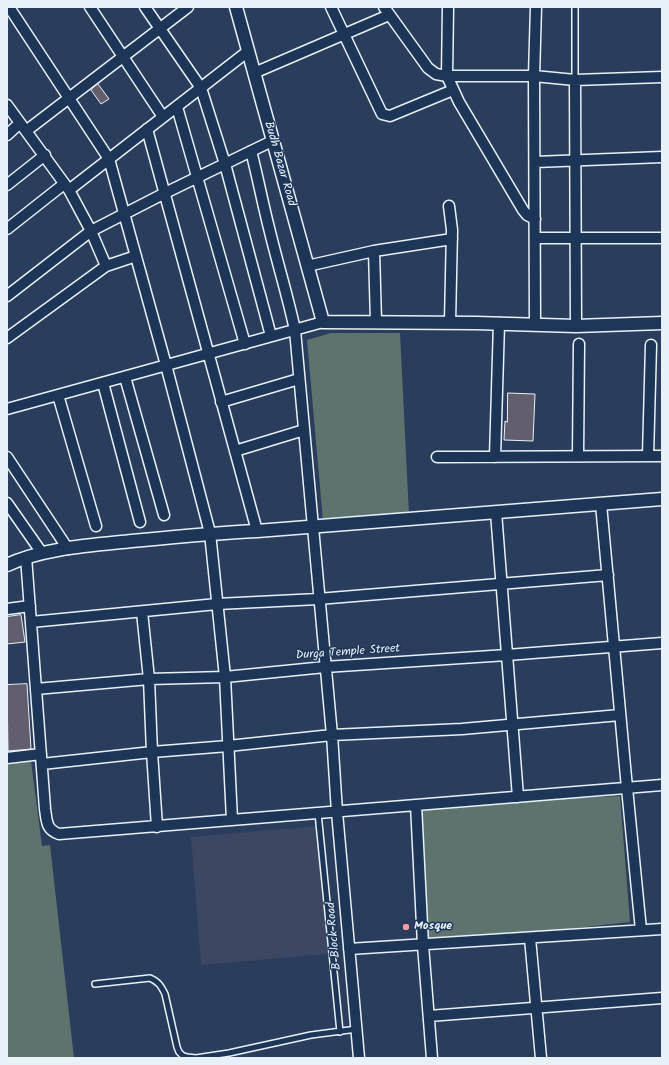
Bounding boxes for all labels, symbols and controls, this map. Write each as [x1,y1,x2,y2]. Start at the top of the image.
street label: Budh Bazar Road [260,120,298,208]
street label: Durga Temple Street [295,642,401,664]
street label: B Block Road [325,901,345,971]
place label: Mosque [414,920,452,934]
marker: Mosque [401,922,411,932]

